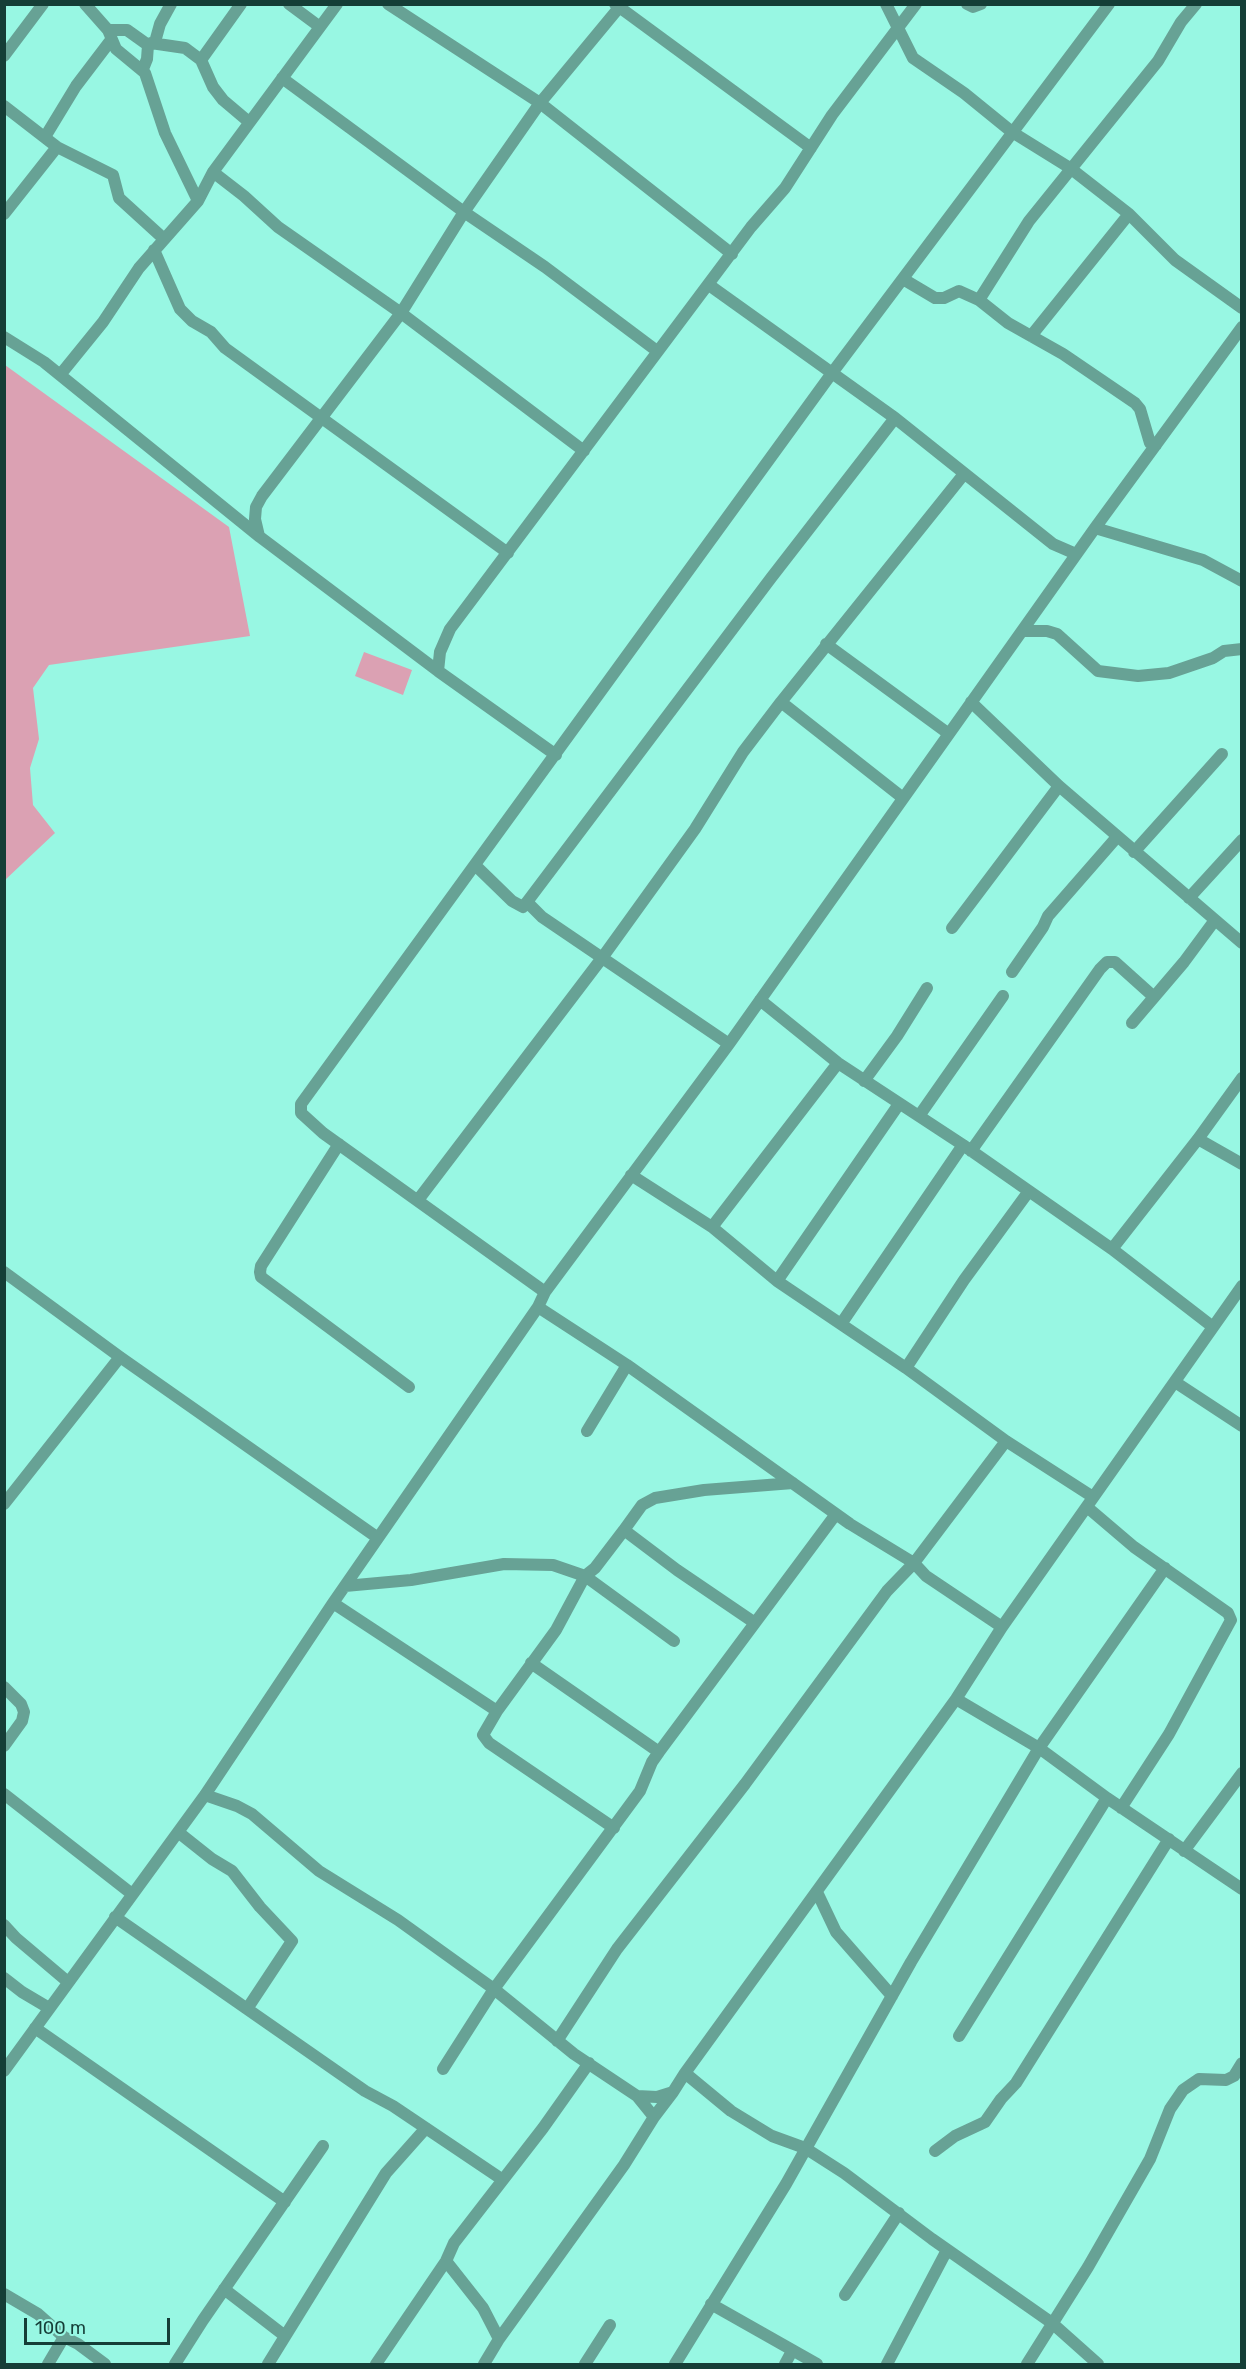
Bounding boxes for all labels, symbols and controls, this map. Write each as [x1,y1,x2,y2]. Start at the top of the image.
scale bar [27,2306,172,2344]
text: 100 m [35,2317,86,2339]

